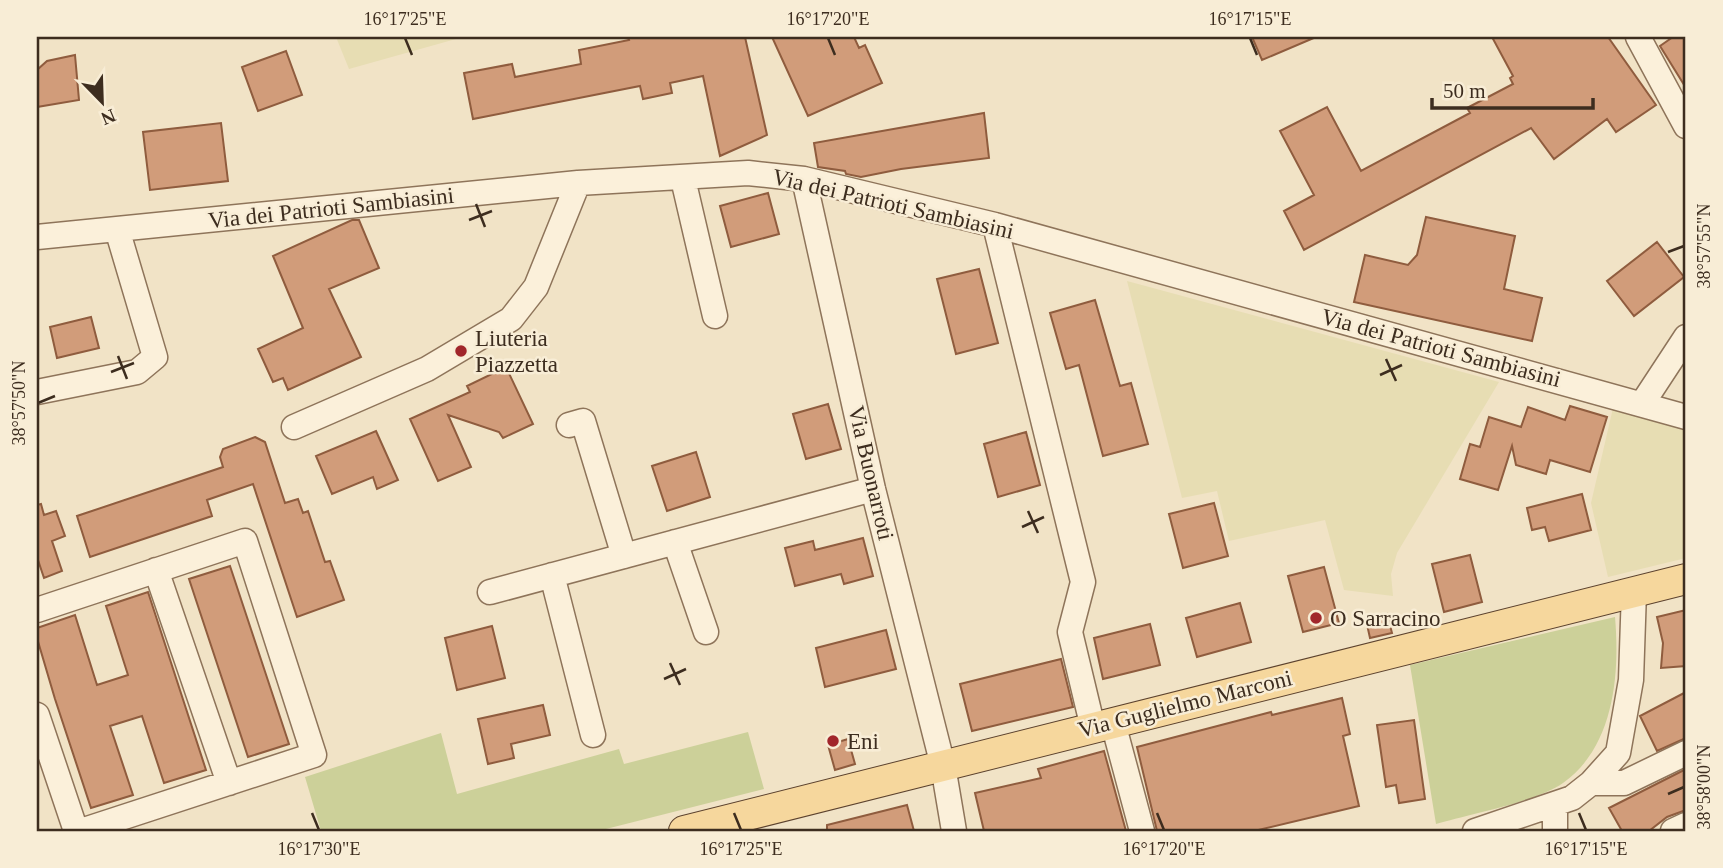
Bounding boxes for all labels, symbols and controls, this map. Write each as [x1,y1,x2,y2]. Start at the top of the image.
text: 16°17'25"E [364,9,446,29]
text: 16°17'20"E [787,9,869,29]
text: 16°17'15"E [1209,9,1291,29]
north arrow [66,66,136,136]
scale bar [1432,66,1594,110]
text: 50 m [1443,79,1486,103]
text: N [98,105,119,130]
street label: Via dei Patrioti Sambiasini [770,164,1016,244]
street label: Via dei Patrioti Sambiasini [207,183,455,233]
text: 38°57'55"N [1694,204,1714,288]
street label: Via dei Patrioti Sambiasini [1318,304,1564,392]
place label: Liuteria Piazzetta [475,326,558,377]
marker: Liuteria Piazzetta [453,343,469,359]
text: 38°57'50"N [9,361,29,445]
street label: Via Buonarroti [843,403,899,543]
place label: O Sarracino [1330,606,1441,631]
marker: O Sarracino [1308,610,1324,626]
street label: Via Guglielmo Marconi [1075,665,1295,743]
place label: Eni [847,729,879,754]
marker: Eni [825,733,841,749]
text: 38°58'00"N [1694,745,1714,829]
text: 16°17'30"E [278,839,360,859]
text: 16°17'25"E [700,839,782,859]
text: 16°17'20"E [1123,839,1205,859]
text: 16°17'15"E [1545,839,1627,859]

